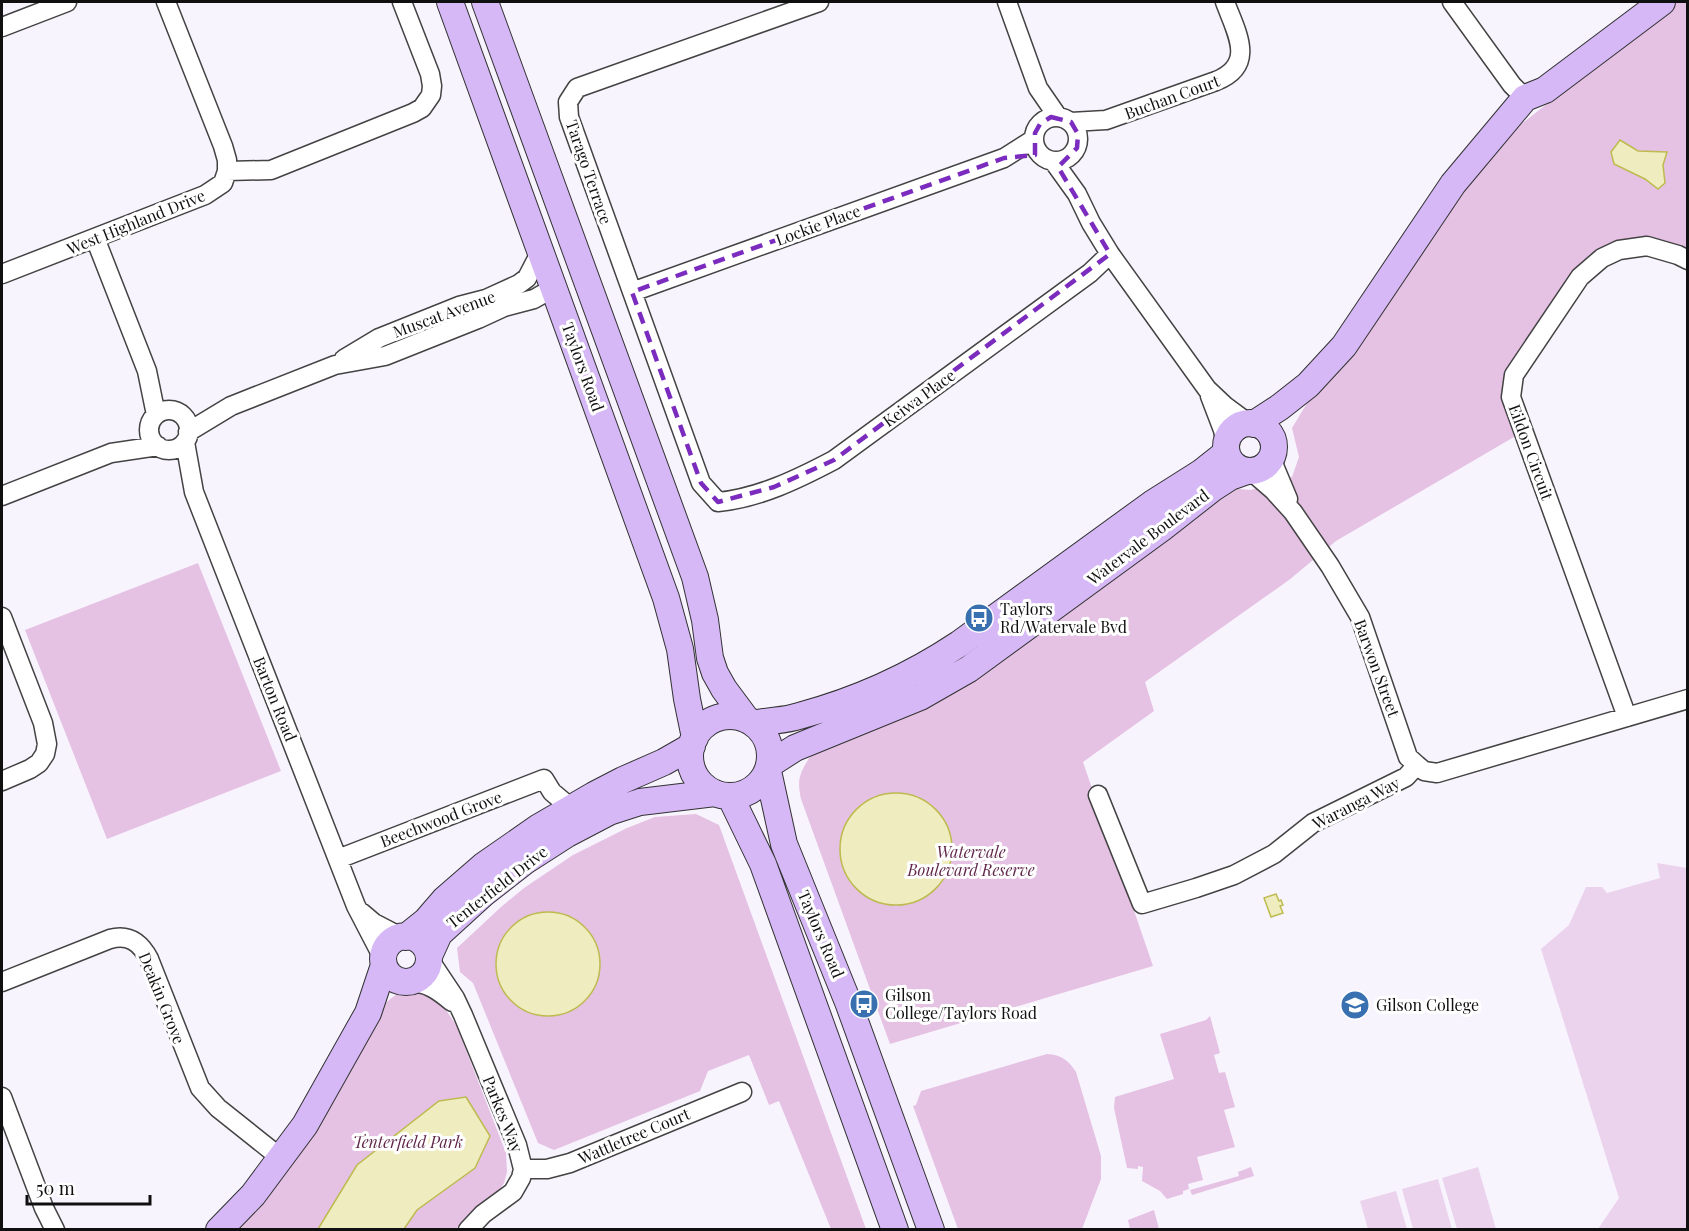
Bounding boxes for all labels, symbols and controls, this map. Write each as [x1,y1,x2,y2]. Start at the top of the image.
street label: Buchan Court [1121,69,1223,123]
street label: Tarago Terrace [562,117,617,227]
street label: West Highland Drive [63,184,208,259]
street label: Lockie Place [772,199,863,250]
street label: Muscat Avenue [390,285,498,342]
street label: Taylors Road [558,319,609,414]
street label: Keiwa Place [878,364,959,431]
street label: Eildon Circuit [1504,401,1559,503]
street label: Watervale Boulevard [1082,484,1213,590]
place label: Taylors Rd/Watervale Bvd [1000,598,1127,637]
bus stop icon: Taylors Rd/Watervale Bvd [963,602,995,634]
street label: Barwon Street [1350,616,1405,720]
street label: Barton Road [249,653,302,744]
street label: Waranga Way [1308,772,1403,834]
street label: Beechwood Grove [377,786,505,851]
street label: Tenterfield Drive [442,841,551,933]
park label: Watervale Boulevard Reserve [906,841,1035,880]
street label: Taylors Road [794,887,849,981]
street label: Deakin Grove [135,949,190,1047]
place label: Gilson College/Taylors Road [885,984,1037,1023]
bus stop icon: Gilson College/Taylors Road [848,988,880,1020]
school or university icon: Gilson College [1339,989,1371,1021]
place label: Gilson College [1376,994,1479,1015]
street label: Parkes Way [479,1072,528,1155]
street label: Wattletree Court [574,1102,693,1169]
park label: Tenterfield Park [353,1131,463,1152]
scale bar [27,1168,150,1206]
text: 50 m [36,1176,75,1200]

